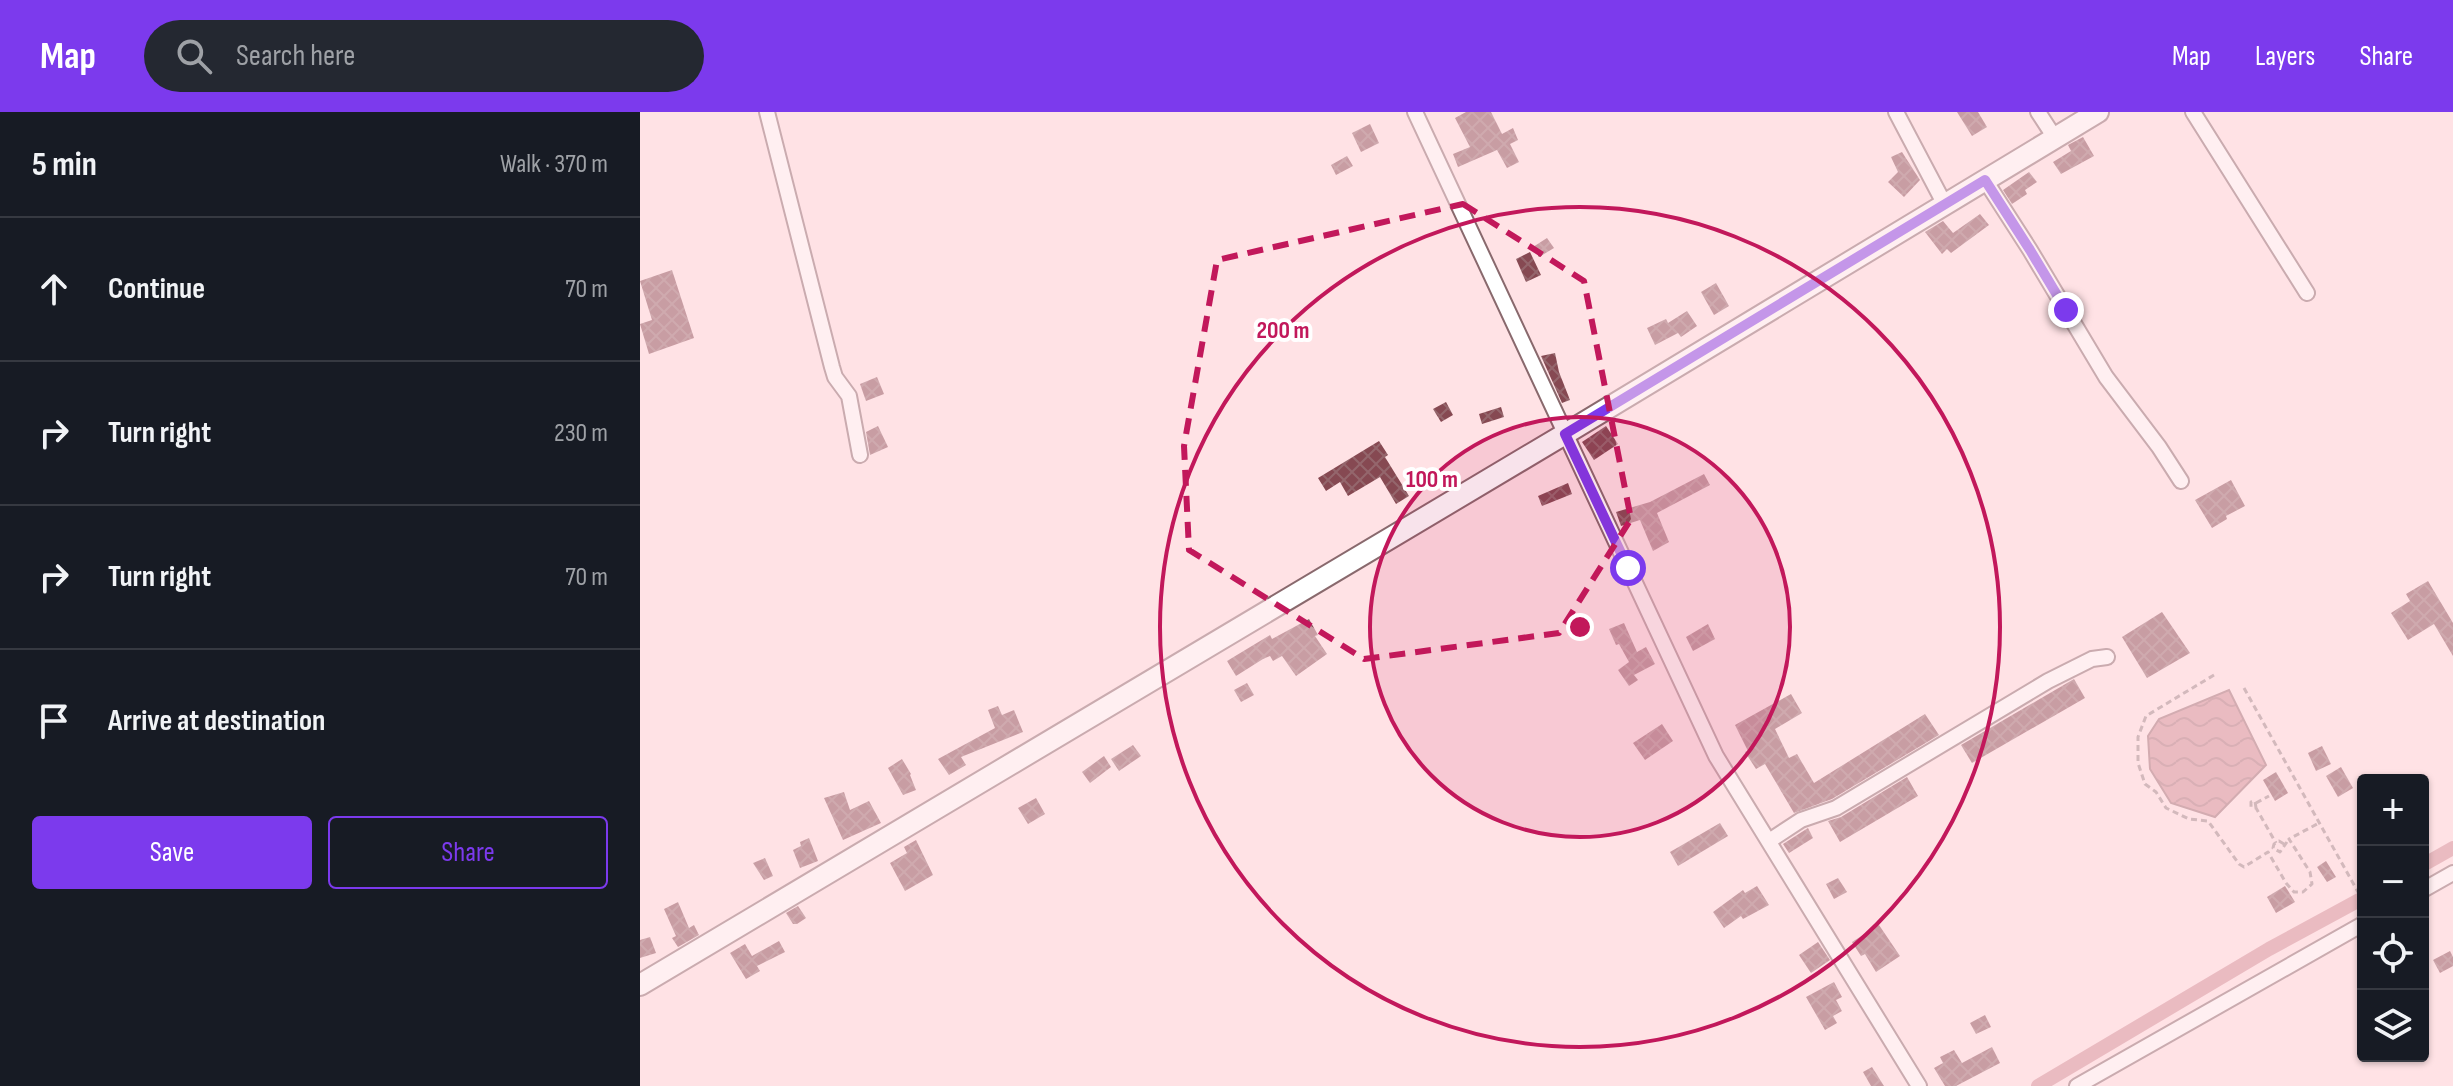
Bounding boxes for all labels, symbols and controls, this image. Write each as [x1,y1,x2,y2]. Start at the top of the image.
search box [144,20,704,92]
text: Map [40,34,96,79]
icon: search [172,34,216,78]
text: Search here [236,38,355,74]
text: Map [2172,40,2211,73]
text: Layers [2255,40,2315,73]
text: Share [2359,40,2413,73]
text: 5 min [32,144,97,185]
text: Walk · 370 m [500,149,608,180]
icon: ahead [32,267,76,311]
text: Continue [108,271,205,307]
text: 70 m [565,274,608,305]
route end [2048,292,2084,328]
text: 200 m [1256,316,1310,345]
icon: right [32,411,76,455]
text: Turn right [108,415,211,451]
text: 230 m [554,418,608,449]
text: 100 m [1406,465,1458,494]
route start [1610,550,1646,586]
icon: right [32,555,76,599]
text: Turn right [108,559,211,595]
text: 70 m [565,562,608,593]
centre of rings [1566,613,1594,641]
icon: arrive [32,699,76,743]
text: Arrive at destination [108,703,325,739]
map controls [2357,774,2429,1062]
button: + [2357,774,2429,846]
button: Save [32,816,312,889]
button: Share [328,816,608,889]
button: − [2357,846,2429,918]
button: locate [2357,918,2429,990]
button: layers [2357,990,2429,1062]

